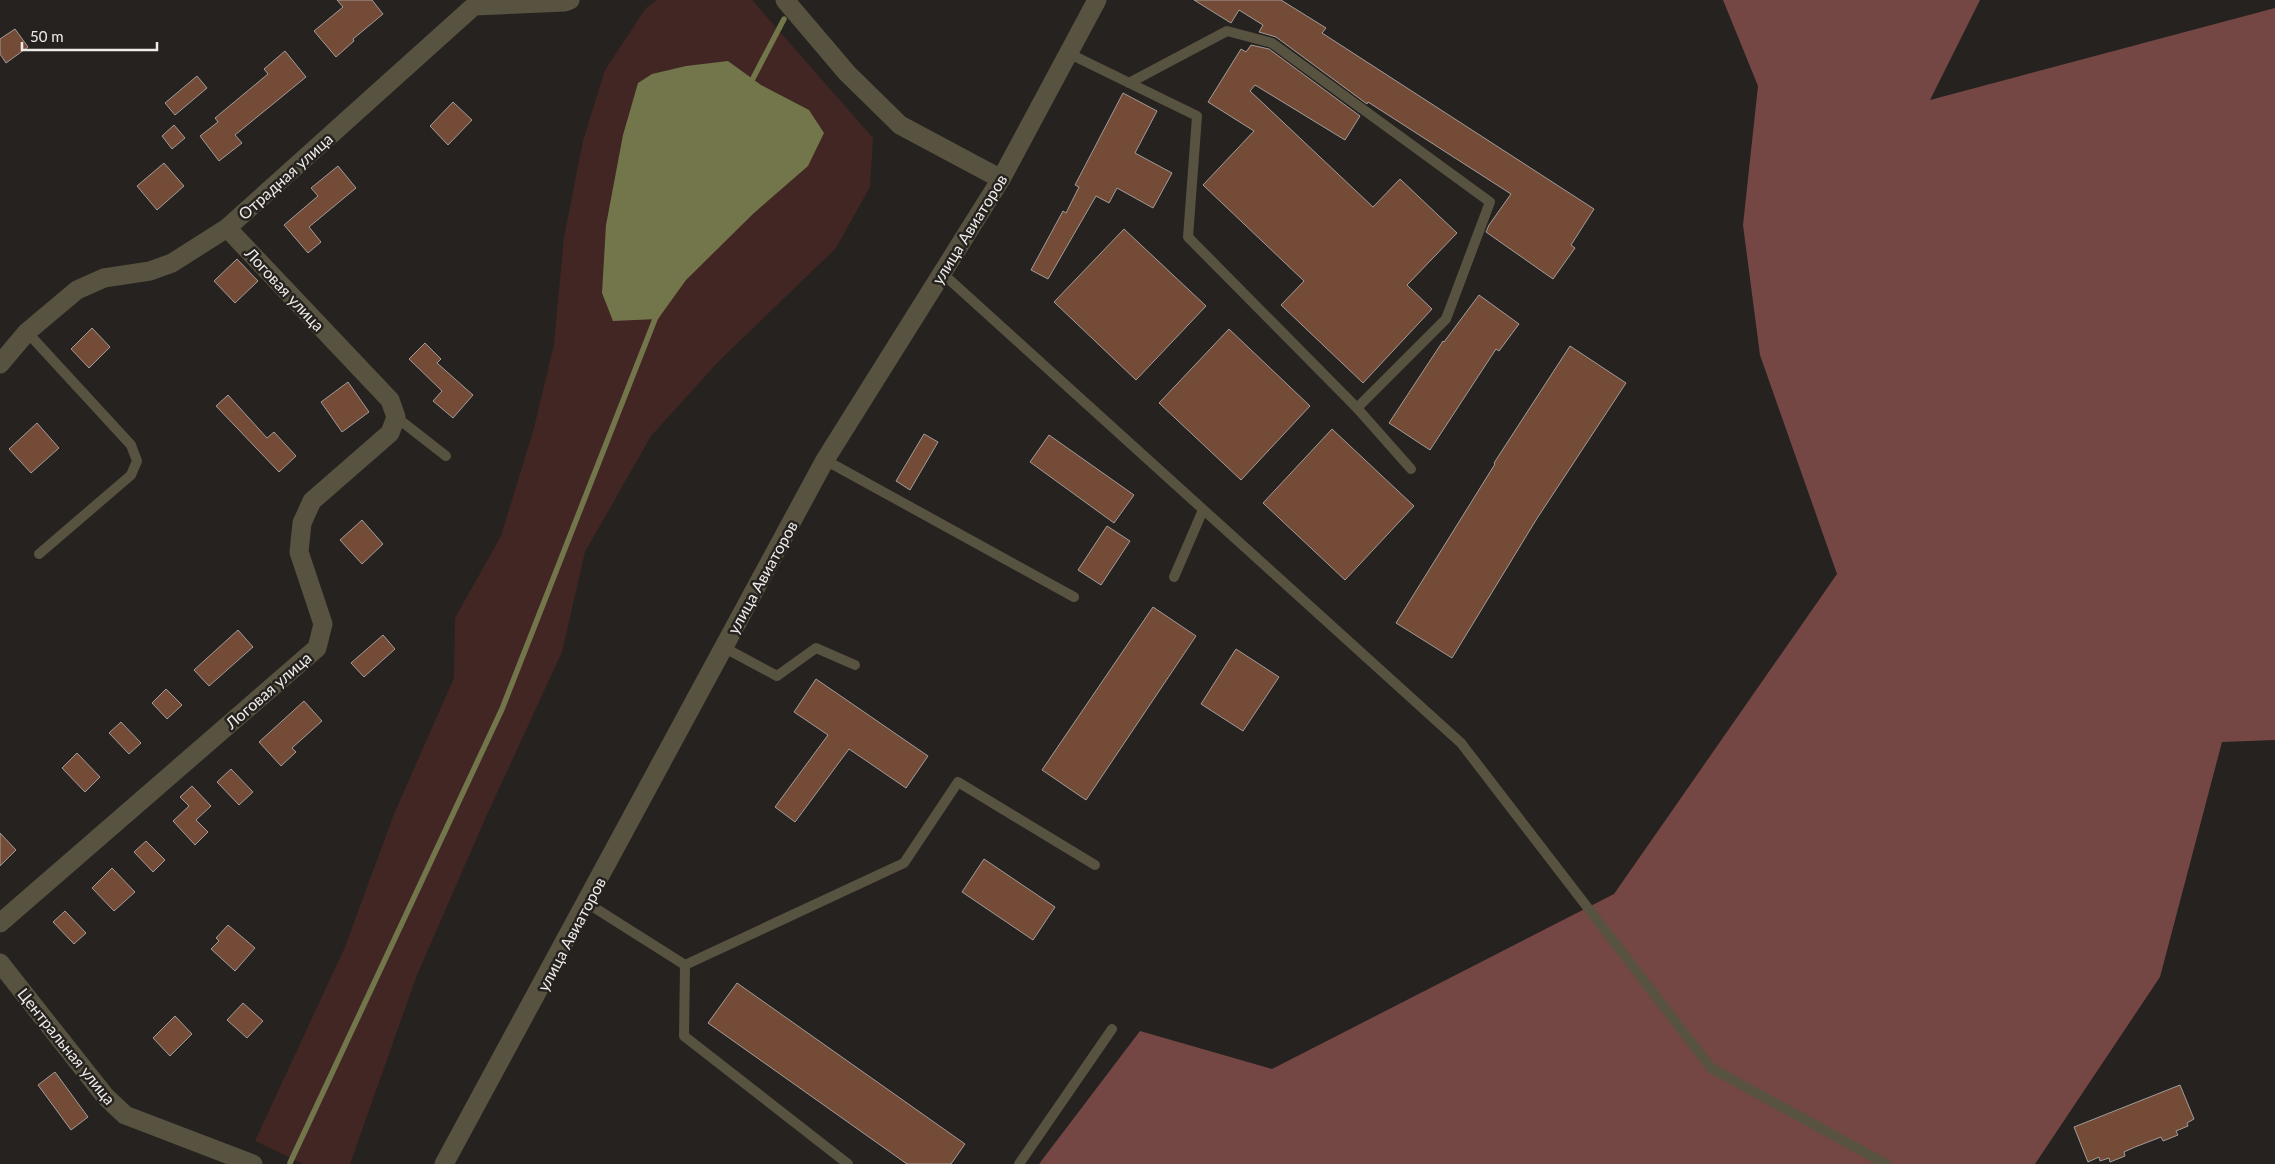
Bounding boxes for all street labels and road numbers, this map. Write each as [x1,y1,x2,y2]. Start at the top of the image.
street label: Отрадная улица [234,129,336,223]
street label: улица Авиаторов [927,170,1011,288]
street label: Логовая улица [241,243,329,335]
street label: улица Авиаторов [723,517,801,637]
street label: Логовая улица [221,648,315,733]
street label: улица Авиаторов [533,874,609,994]
street label: Центральная улица [14,984,120,1108]

